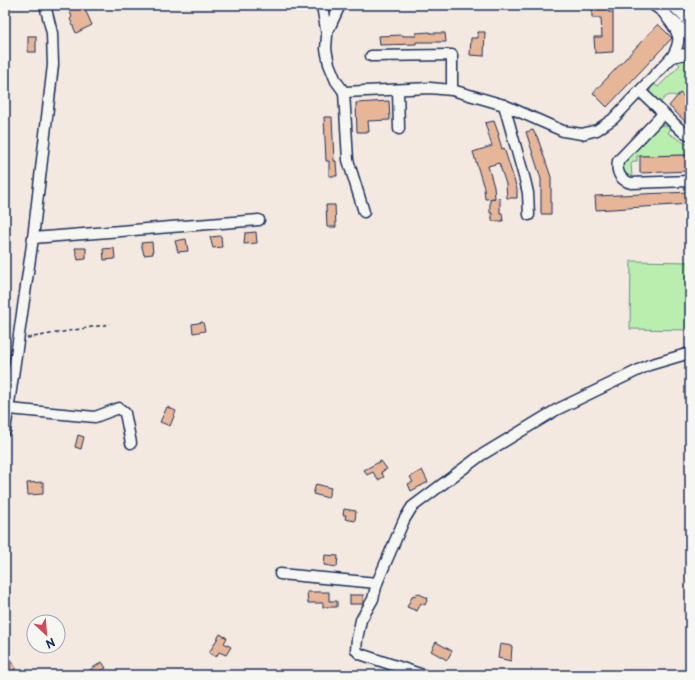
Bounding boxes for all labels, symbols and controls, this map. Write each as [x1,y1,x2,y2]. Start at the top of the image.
north arrow [26,614,66,654]
text: N [43,634,58,653]

